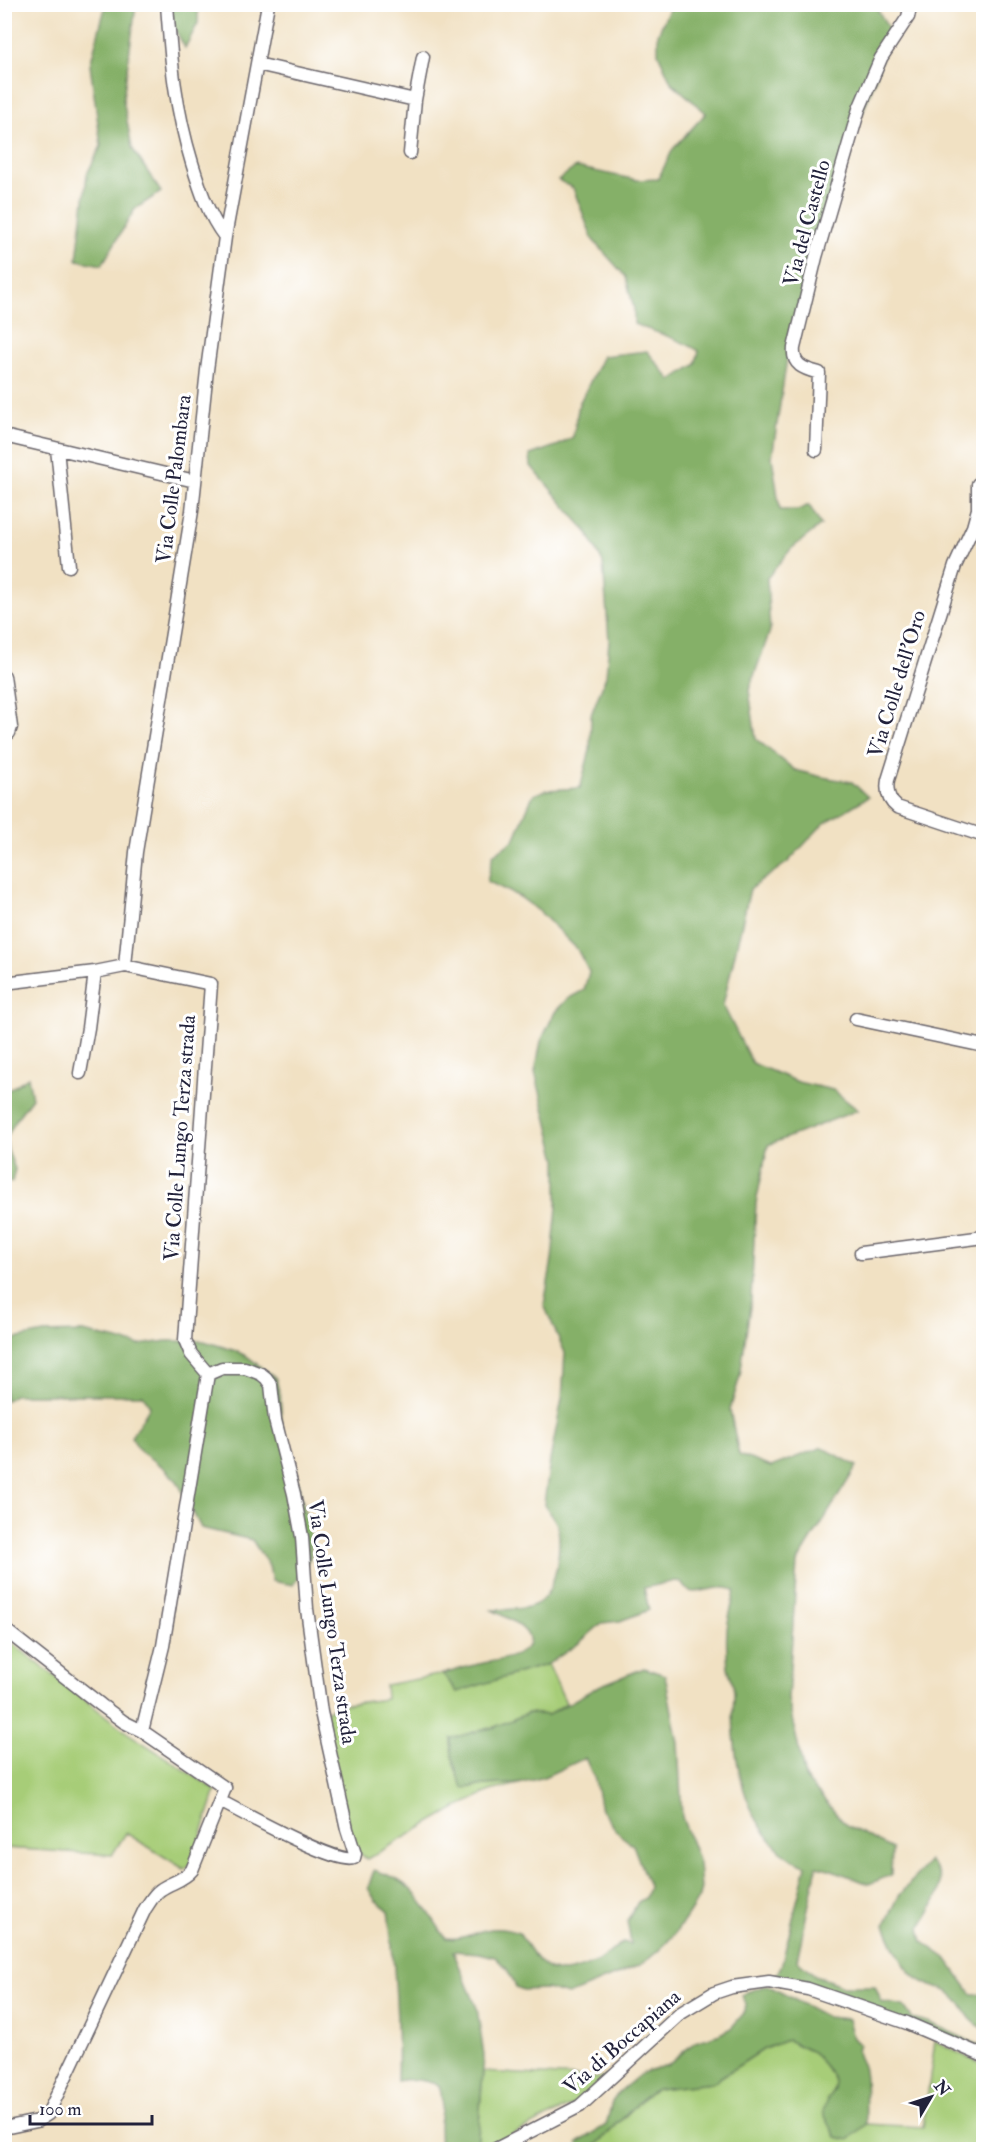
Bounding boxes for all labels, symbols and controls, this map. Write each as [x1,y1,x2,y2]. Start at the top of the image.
street label: Via del Castello [777,157,837,289]
street label: Via Colle Palombara [150,393,198,565]
street label: Via Colle dell'Oro [862,607,932,761]
street label: Via Colle Lungo Terza strada [158,1014,202,1262]
street label: Via Colle Lungo Terza strada [301,1498,363,1746]
street label: Via di Boccapiana [558,1983,687,2101]
north arrow [901,2067,961,2127]
text: N [929,2076,955,2101]
scale bar [30,2088,152,2126]
text: 100 m [39,2098,82,2121]

